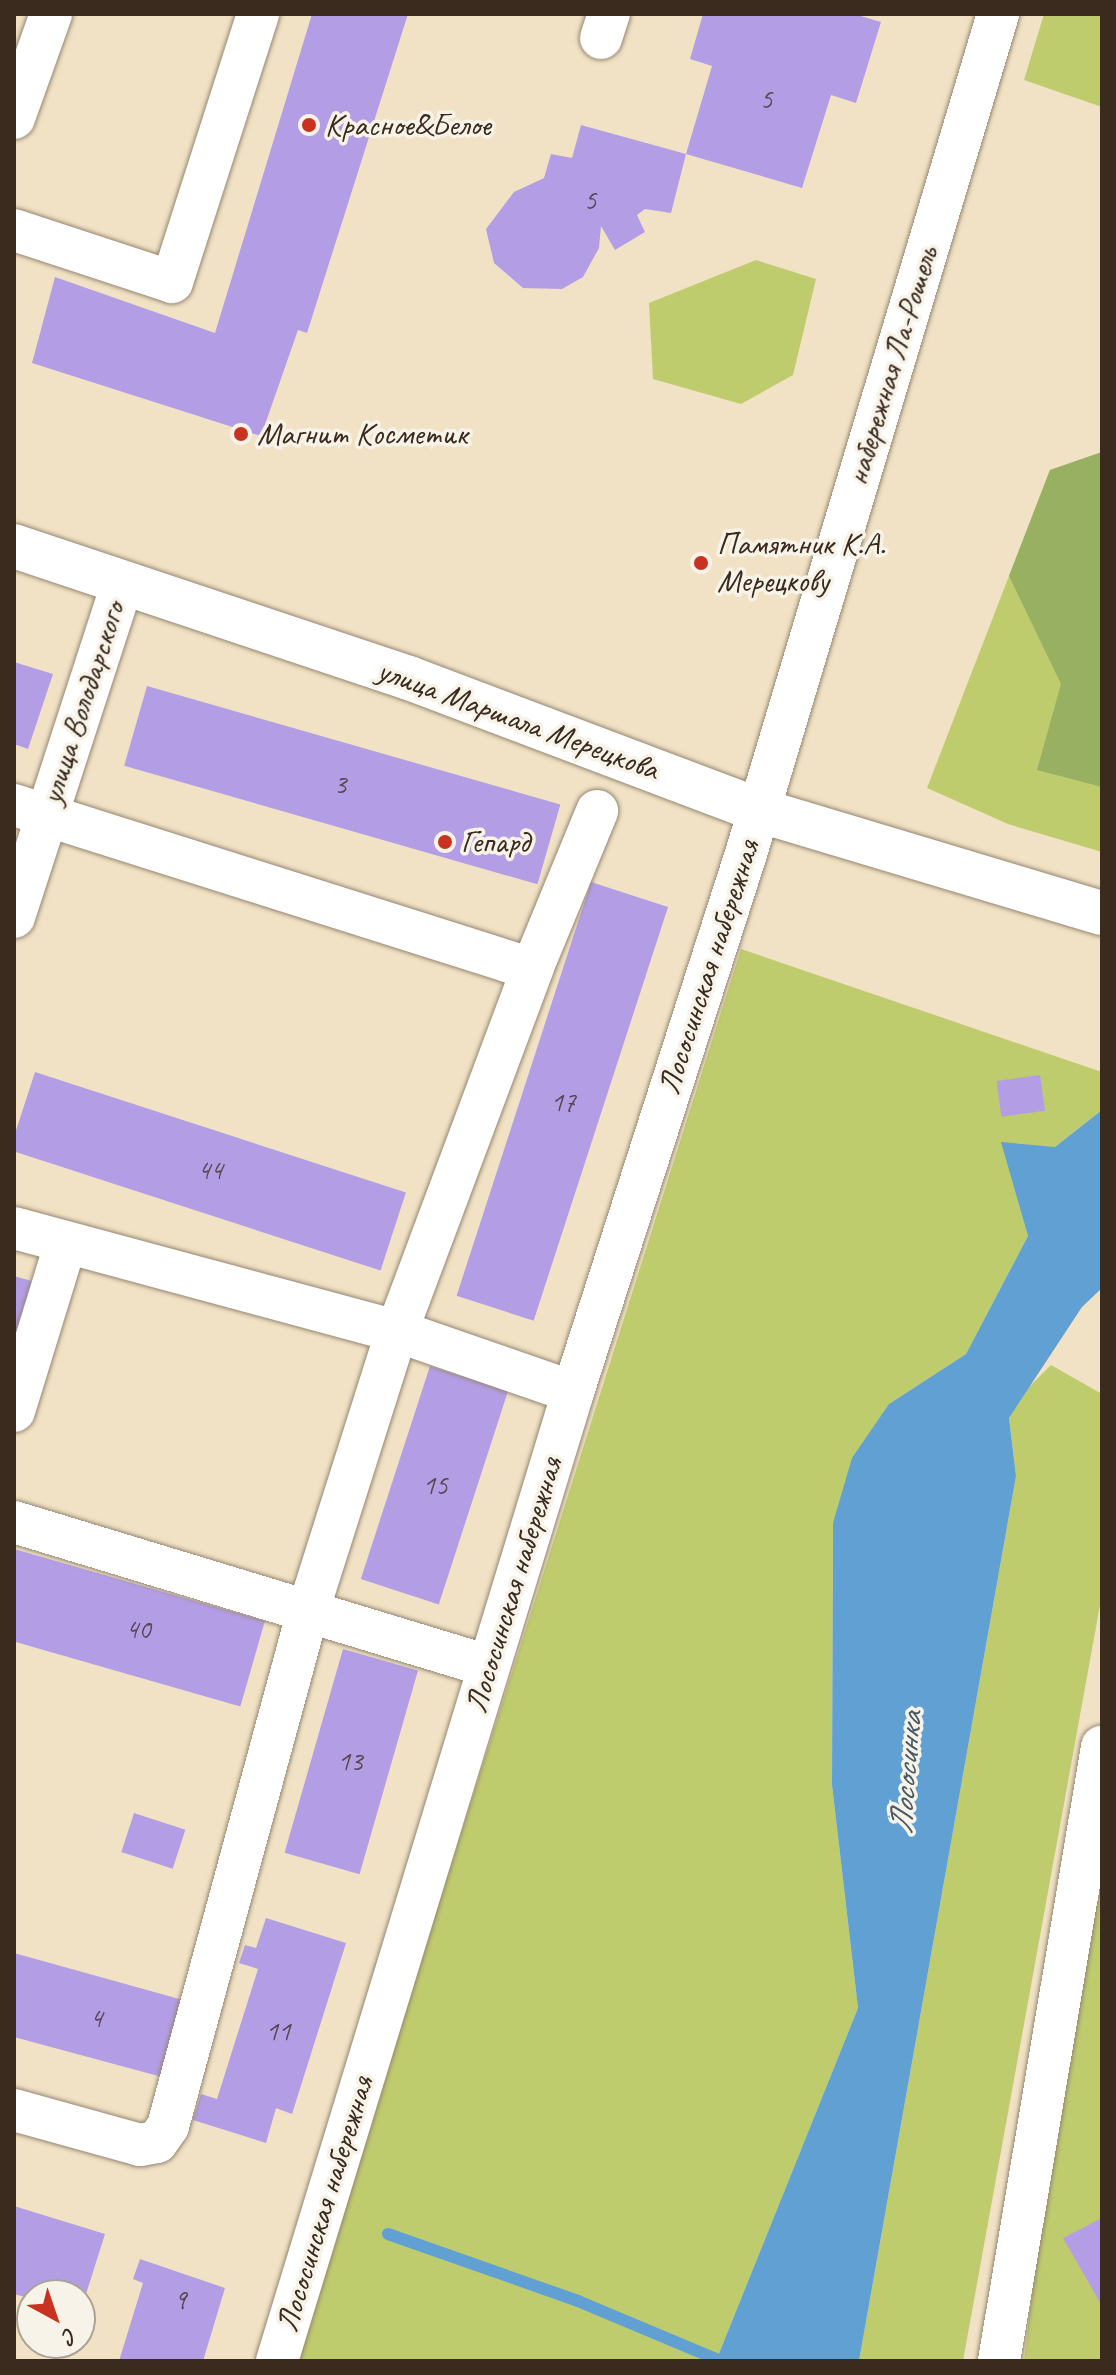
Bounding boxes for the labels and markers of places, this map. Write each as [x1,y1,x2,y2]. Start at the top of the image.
place label: Красное&Белое [325,106,491,144]
marker: Красное&Белое [300,116,318,134]
place label: Магнит Косметик [257,415,463,453]
marker: Магнит Косметик [232,425,250,443]
place label: Памятник К.А. Мерецкову [717,526,885,601]
marker: Памятник К.А. Мерецкову [692,554,710,572]
place label: Гепард [461,823,529,861]
marker: Гепард [436,833,454,851]

